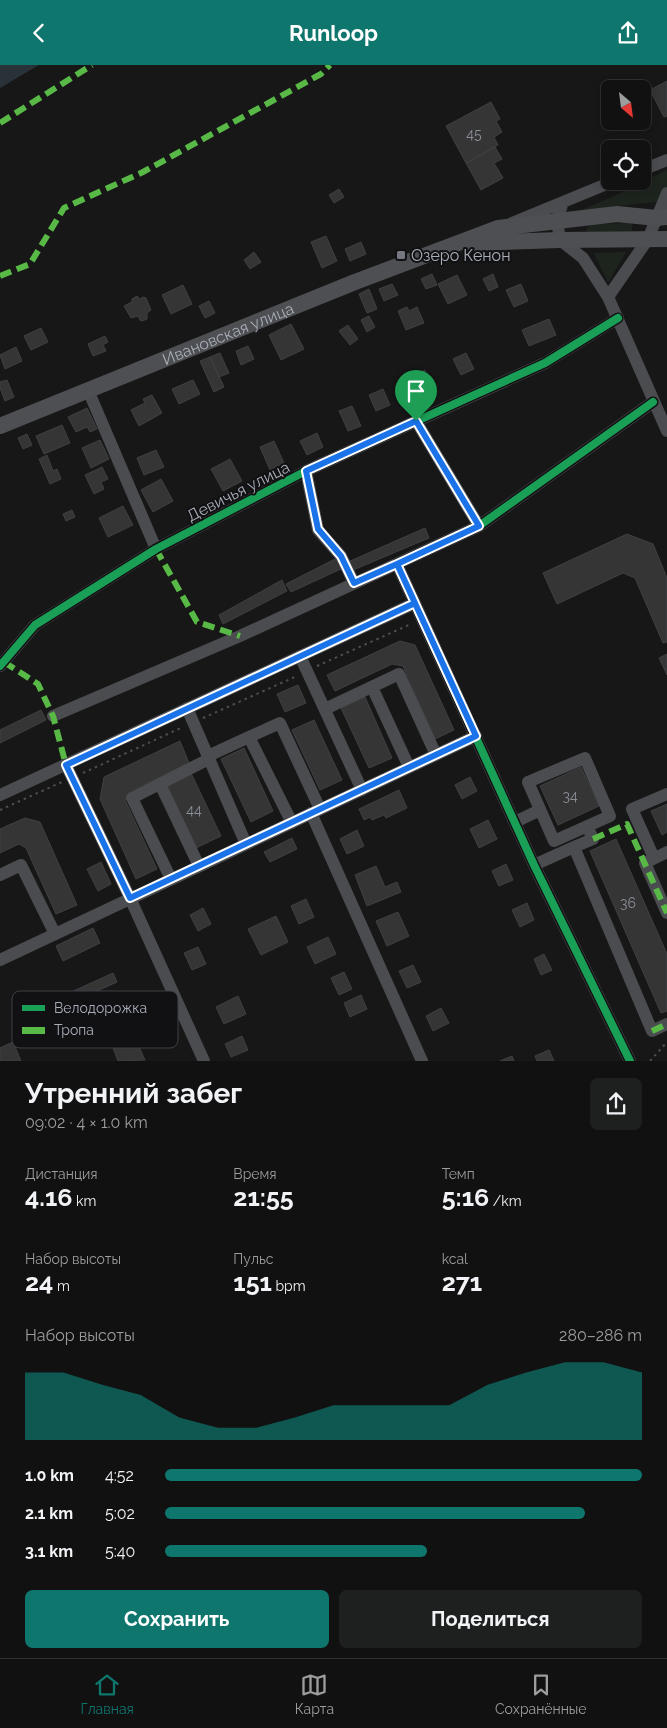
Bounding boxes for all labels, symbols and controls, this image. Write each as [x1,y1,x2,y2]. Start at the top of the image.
icon: back [25,19,53,47]
icon: share [614,19,642,47]
text: Runloop [289,20,378,46]
north arrow [601,80,651,130]
map controls [601,80,651,190]
house number: 45 [466,126,482,142]
button: locate [601,140,651,190]
place label: Озеро Кенон [411,246,510,265]
marker: Озеро Кенон [395,249,407,261]
street label: Ивановская улица [160,299,297,369]
pin [395,370,437,421]
icon: arrive [402,377,430,405]
street label: Девичья улица [184,457,293,525]
house number: 34 [562,788,578,804]
house number: 44 [186,802,202,818]
house number: 36 [620,895,636,911]
legend [12,991,178,1048]
text: Велодорожка [54,1000,147,1016]
text: Тропа [54,1022,94,1038]
text: Утренний забег [25,1077,242,1110]
button: share [590,1078,642,1130]
text: 09:02 · 4 × 1.0 km [25,1113,148,1132]
text: Дистанция [25,1166,98,1182]
text: Время [233,1166,277,1182]
text: Темп [442,1166,475,1182]
text: 4.16 [25,1182,72,1212]
text: 21:55 [233,1182,294,1212]
text: 5:16 [442,1182,489,1212]
text: km [72,1193,96,1209]
text: /km [489,1193,522,1209]
text: Набор высоты [25,1251,121,1267]
text: Пульс [233,1251,273,1267]
text: kcal [442,1251,468,1267]
text: 24 [25,1267,53,1297]
text: 151 [233,1267,272,1297]
text: 271 [442,1267,482,1297]
text: m [53,1278,70,1294]
text: bpm [272,1278,306,1294]
text: Набор высоты [25,1326,135,1345]
text: 280–286 m [559,1326,642,1345]
text: 1.0 km [25,1466,74,1485]
text: 4:52 [105,1466,134,1485]
text: 2.1 km [25,1504,73,1523]
text: 5:02 [105,1504,135,1523]
text: 3.1 km [25,1542,73,1561]
text: 5:40 [105,1542,135,1561]
button: Сохранить [25,1590,329,1648]
button: Поделиться [339,1590,642,1648]
tab: Главная [80,1671,134,1717]
tab: Карта [295,1671,334,1717]
tab: Сохранённые [495,1671,587,1717]

